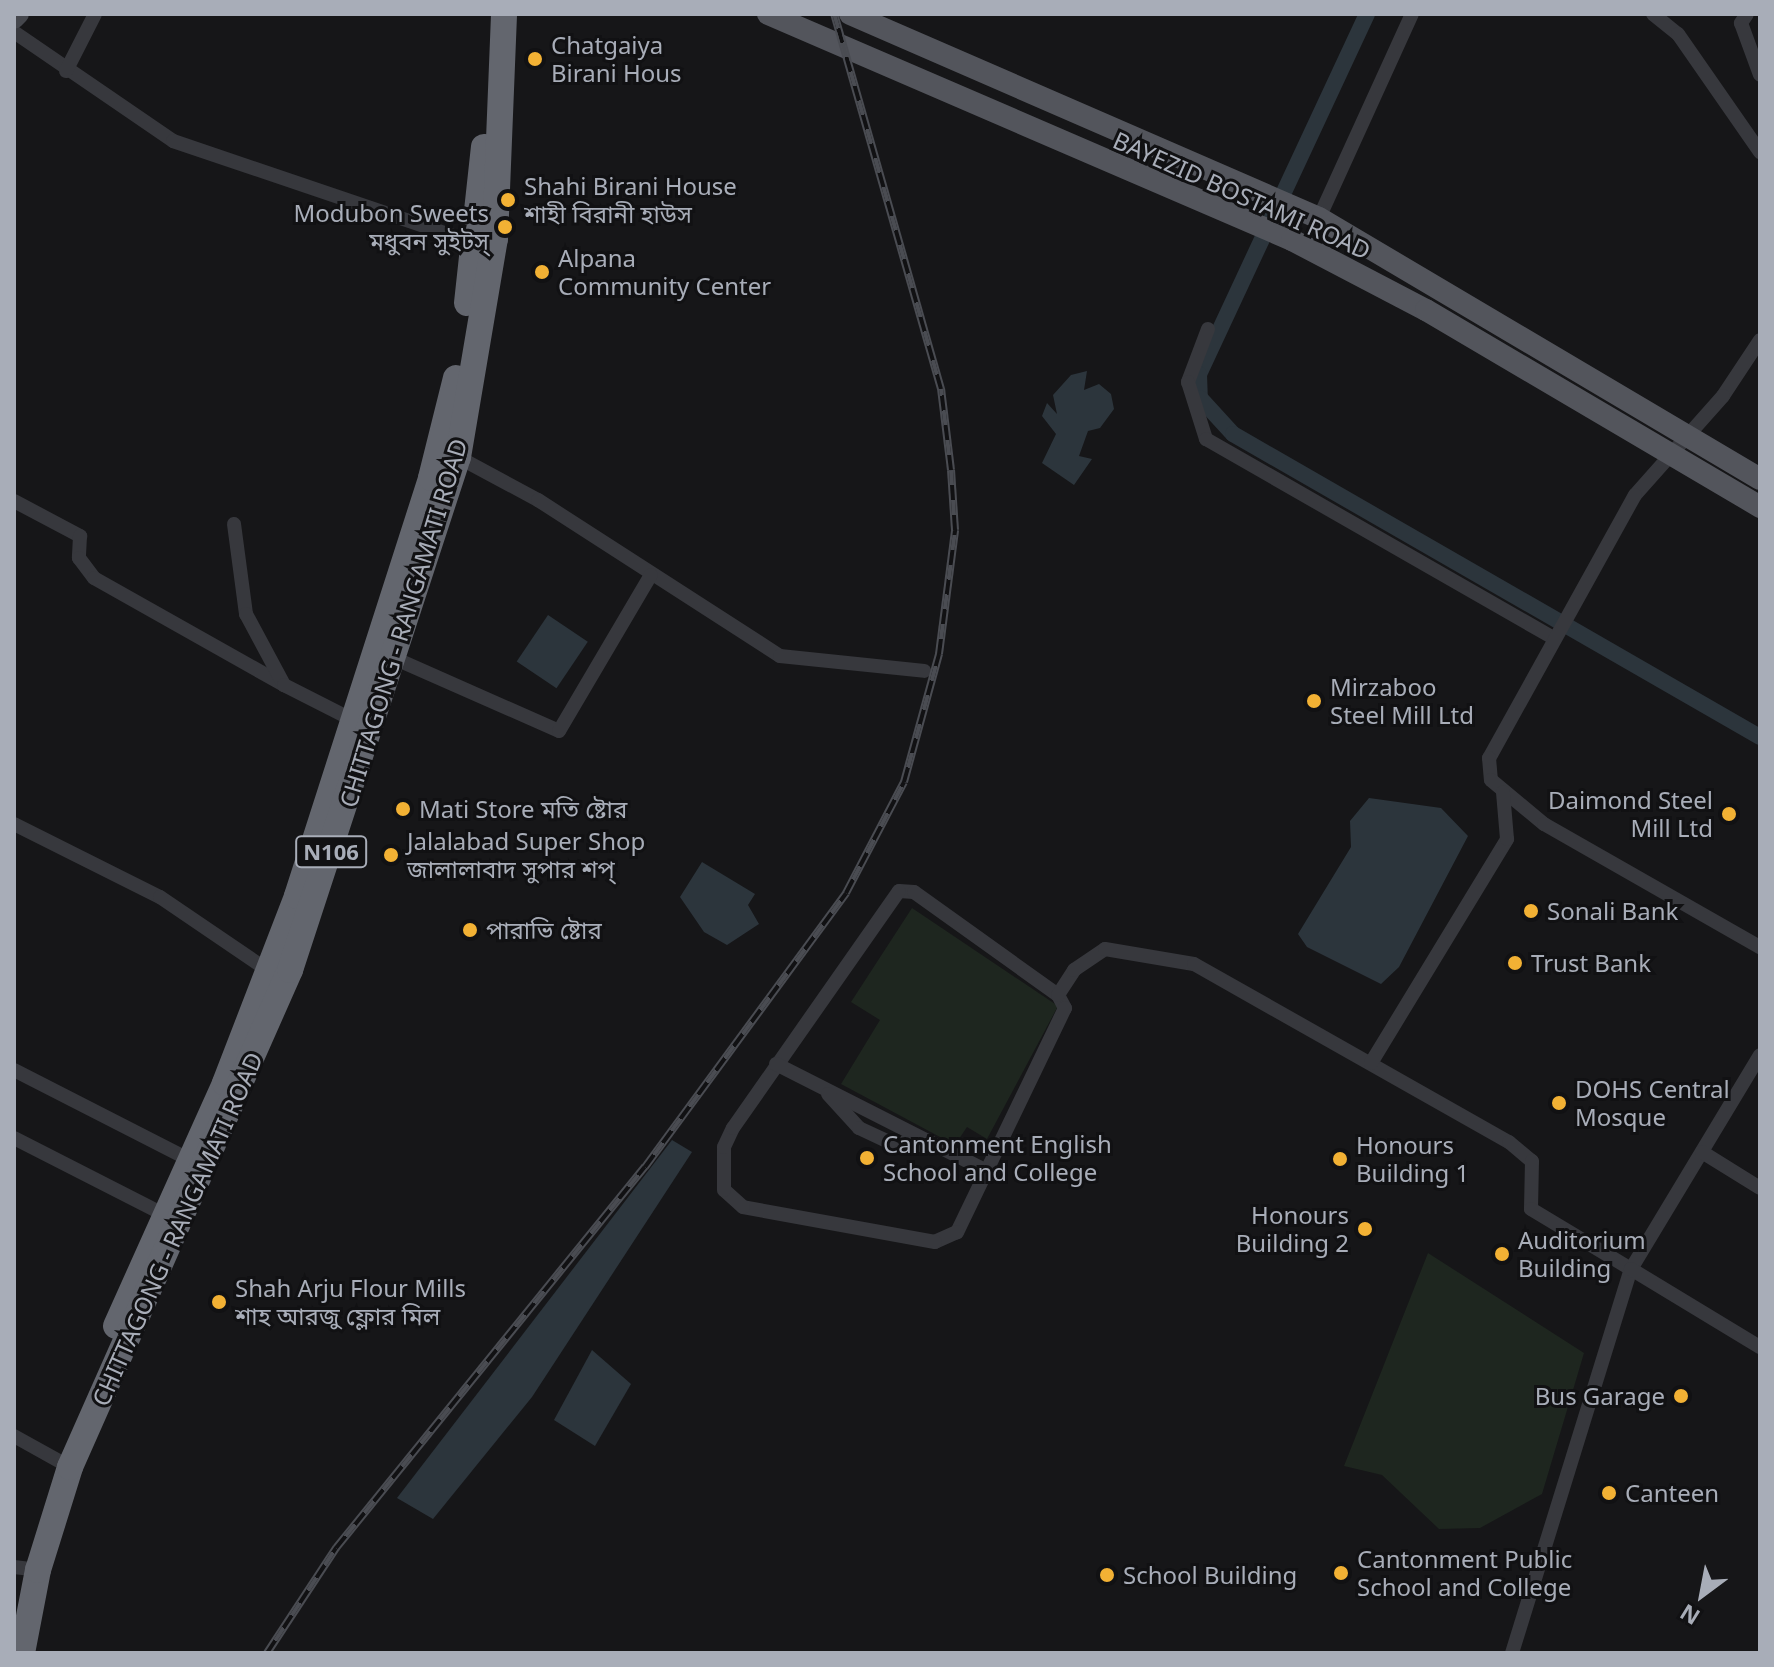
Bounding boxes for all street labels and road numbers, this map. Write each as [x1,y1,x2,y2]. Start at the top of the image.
street label: BAYEZID BOSTAMI ROAD [1109,125,1375,265]
street label: CHITTAGONG - RANGAMATI ROAD [333,435,473,811]
road number: N106 [295,834,367,870]
street label: CHITTAGONG - RANGAMATI ROAD [86,1048,268,1410]

